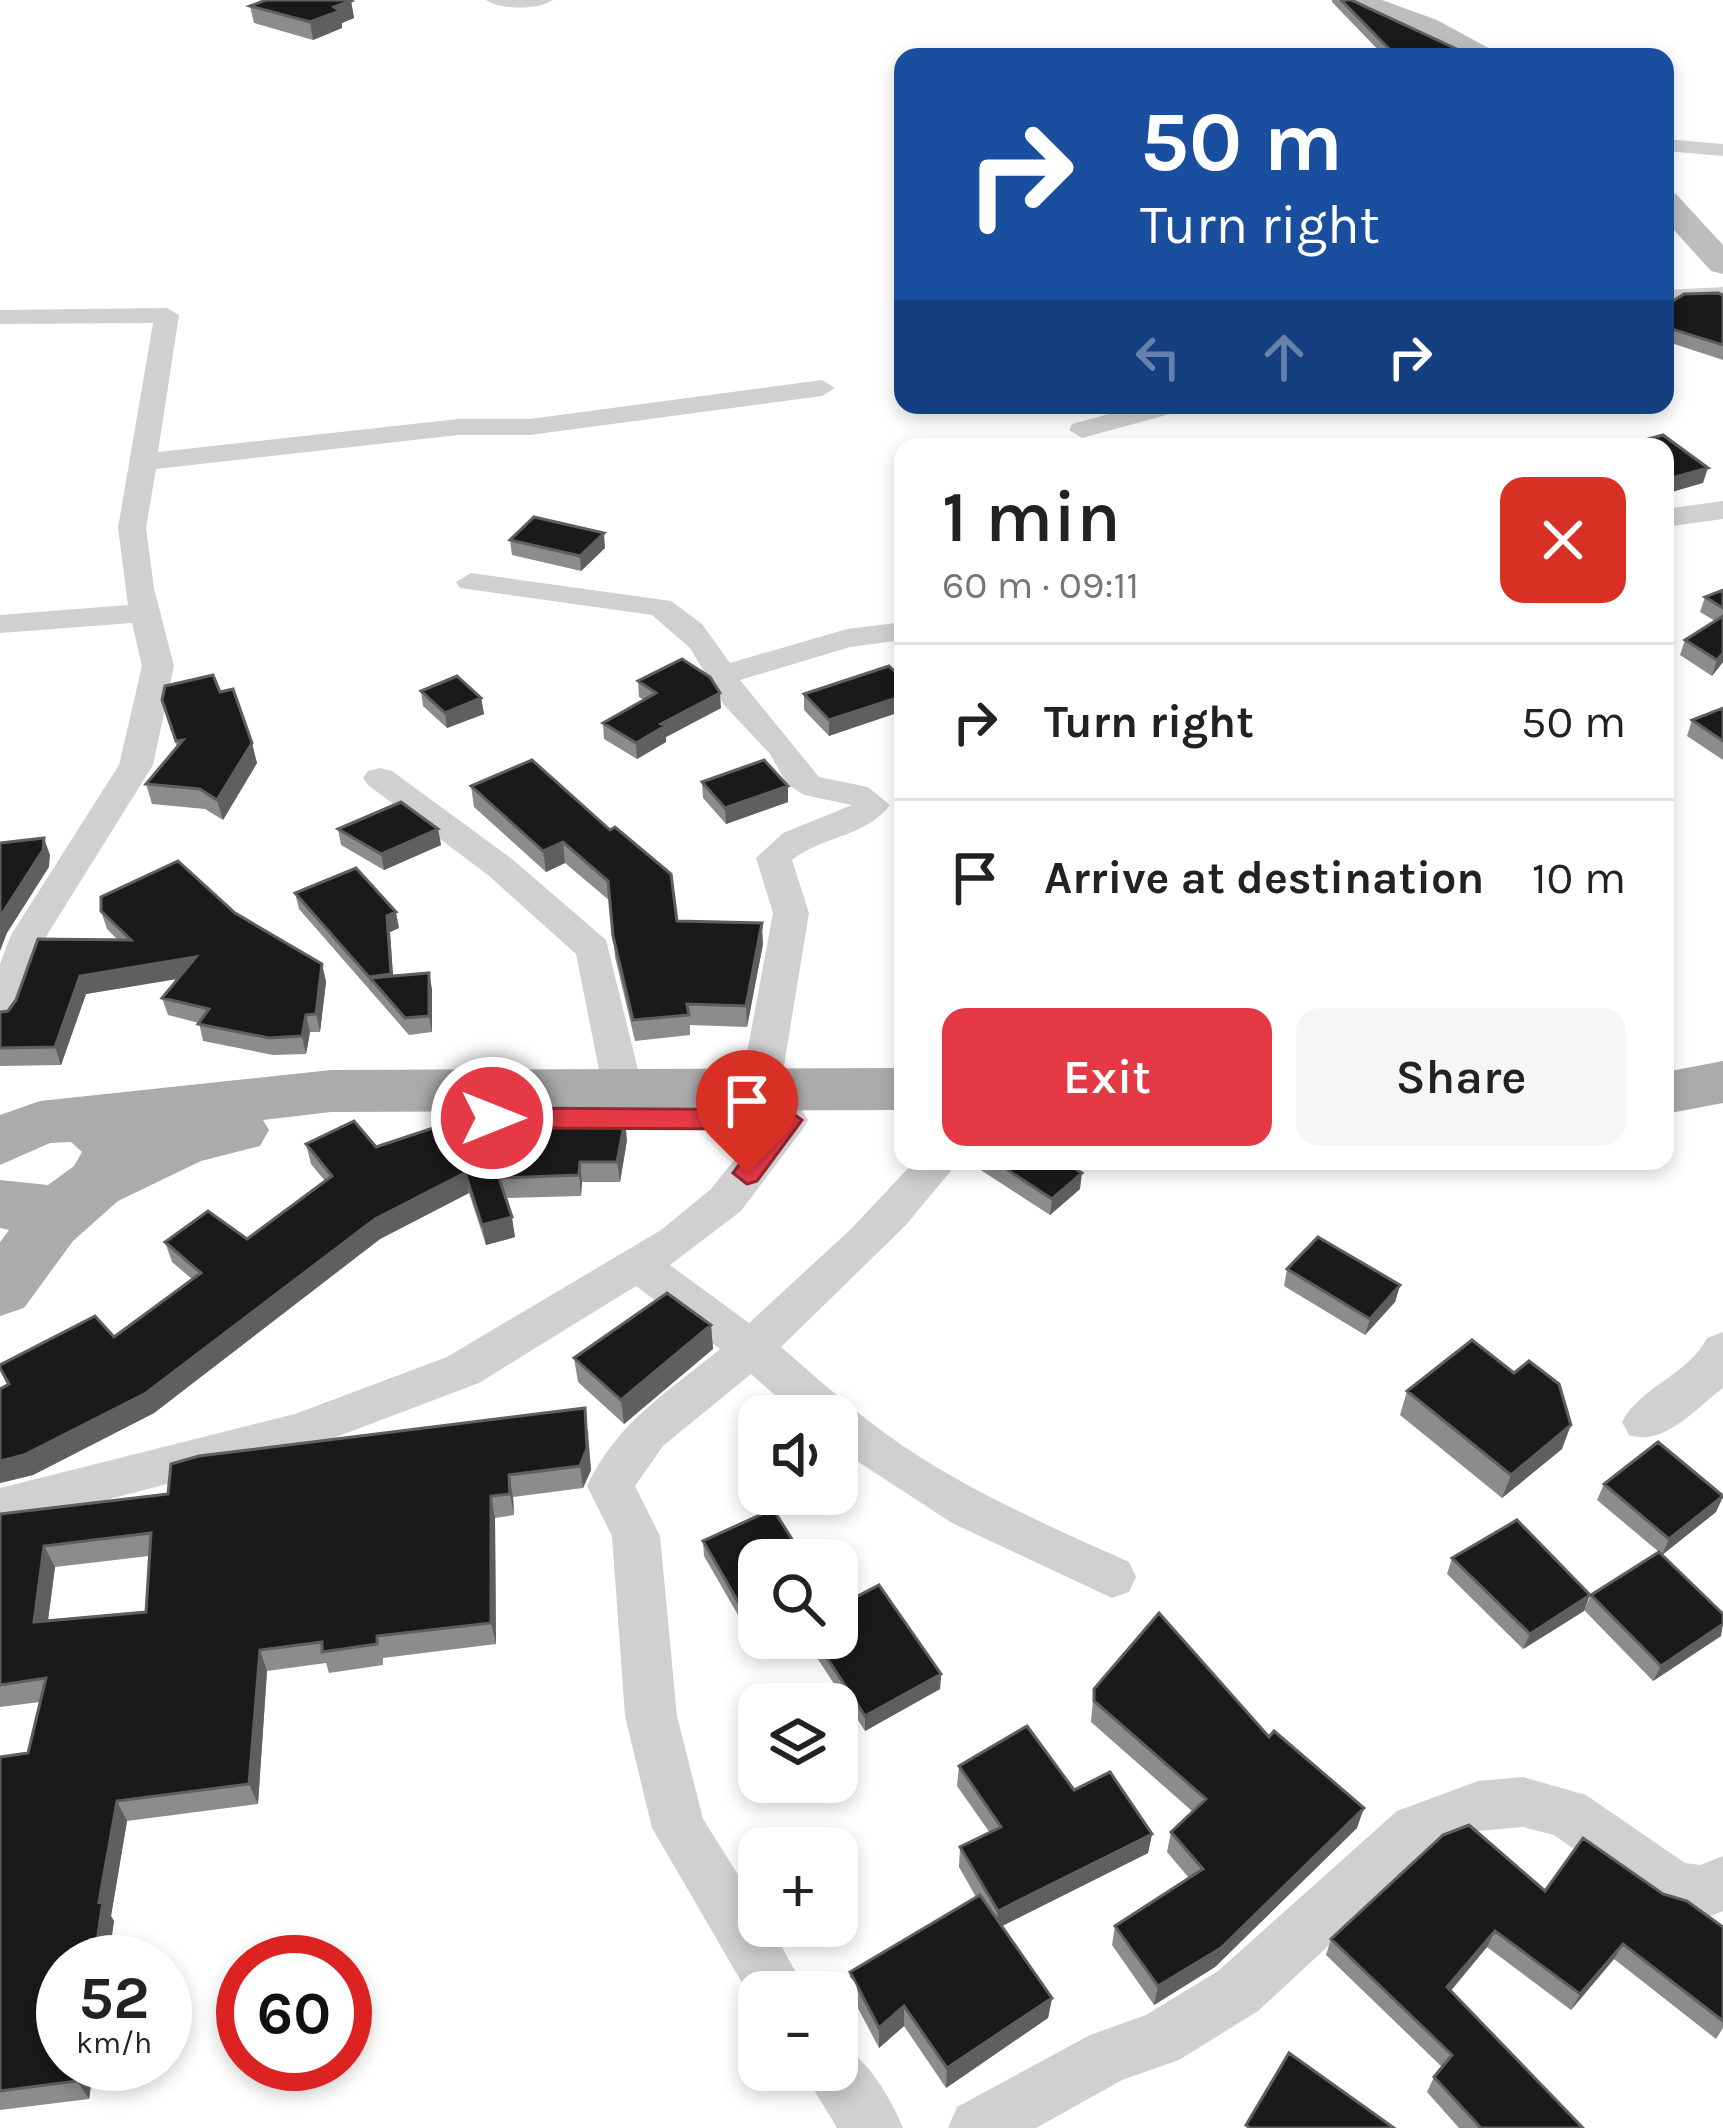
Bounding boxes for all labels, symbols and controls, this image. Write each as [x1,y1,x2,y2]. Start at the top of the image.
text: 50 m [1140,93,1343,191]
icon: right [942,96,1098,252]
text: Turn right [1140,193,1380,257]
icon: left [1125,324,1191,390]
icon: ahead [1251,324,1317,390]
icon: right [1377,324,1443,390]
text: 1 min [942,475,1121,559]
button: close [1500,477,1626,603]
text: 60 m · 09:11 [942,562,1139,608]
icon: right [942,689,1008,755]
text: Turn right [1044,696,1254,748]
text: 50 m [1521,696,1626,748]
icon: arrive [942,845,1008,911]
text: Arrive at destination [1044,852,1484,904]
text: 10 m [1532,852,1626,904]
button: Exit [942,1008,1272,1146]
button: Share [1296,1008,1626,1146]
pin [696,1050,798,1173]
position arrow [429,1055,555,1181]
icon: arrive [714,1068,780,1134]
map controls [738,1395,858,2091]
button: sound [738,1395,858,1515]
button: search [738,1539,858,1659]
button: layers [738,1683,858,1803]
button: + [738,1827,858,1947]
speed limit sign: 60 [216,1935,372,2091]
text: 52 [78,1963,150,2033]
button: − [738,1971,858,2091]
text: km/h [76,2025,152,2061]

